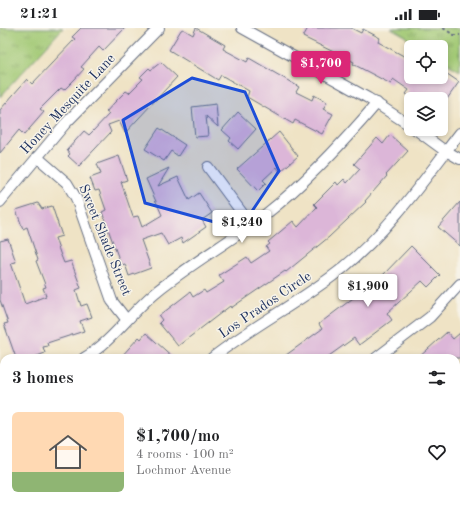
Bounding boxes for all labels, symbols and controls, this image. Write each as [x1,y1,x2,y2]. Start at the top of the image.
text: 21:21 [20,7,59,22]
map controls [404,40,448,136]
button: locate [404,40,448,84]
street label: Honey Mesquite Lane [18,51,118,157]
pin: $1,700 [288,51,354,85]
text: $1,700 [300,57,342,70]
button: layers [404,92,448,136]
street label: Sweet Shade Street [76,182,134,298]
pin: $1,240 [209,210,275,244]
text: $1,240 [221,216,263,229]
street label: Los Prados Circle [216,269,314,341]
pin: $1,900 [335,274,401,308]
text: $1,900 [347,280,389,293]
icon: filters [426,367,448,389]
text: 3 homes [12,370,74,387]
icon: home [44,428,92,476]
text: $1,700/mo [136,428,220,445]
icon: heart [426,441,448,463]
text: 4 rooms · 100 m² [136,448,234,461]
text: Lochmor Avenue [136,464,231,477]

